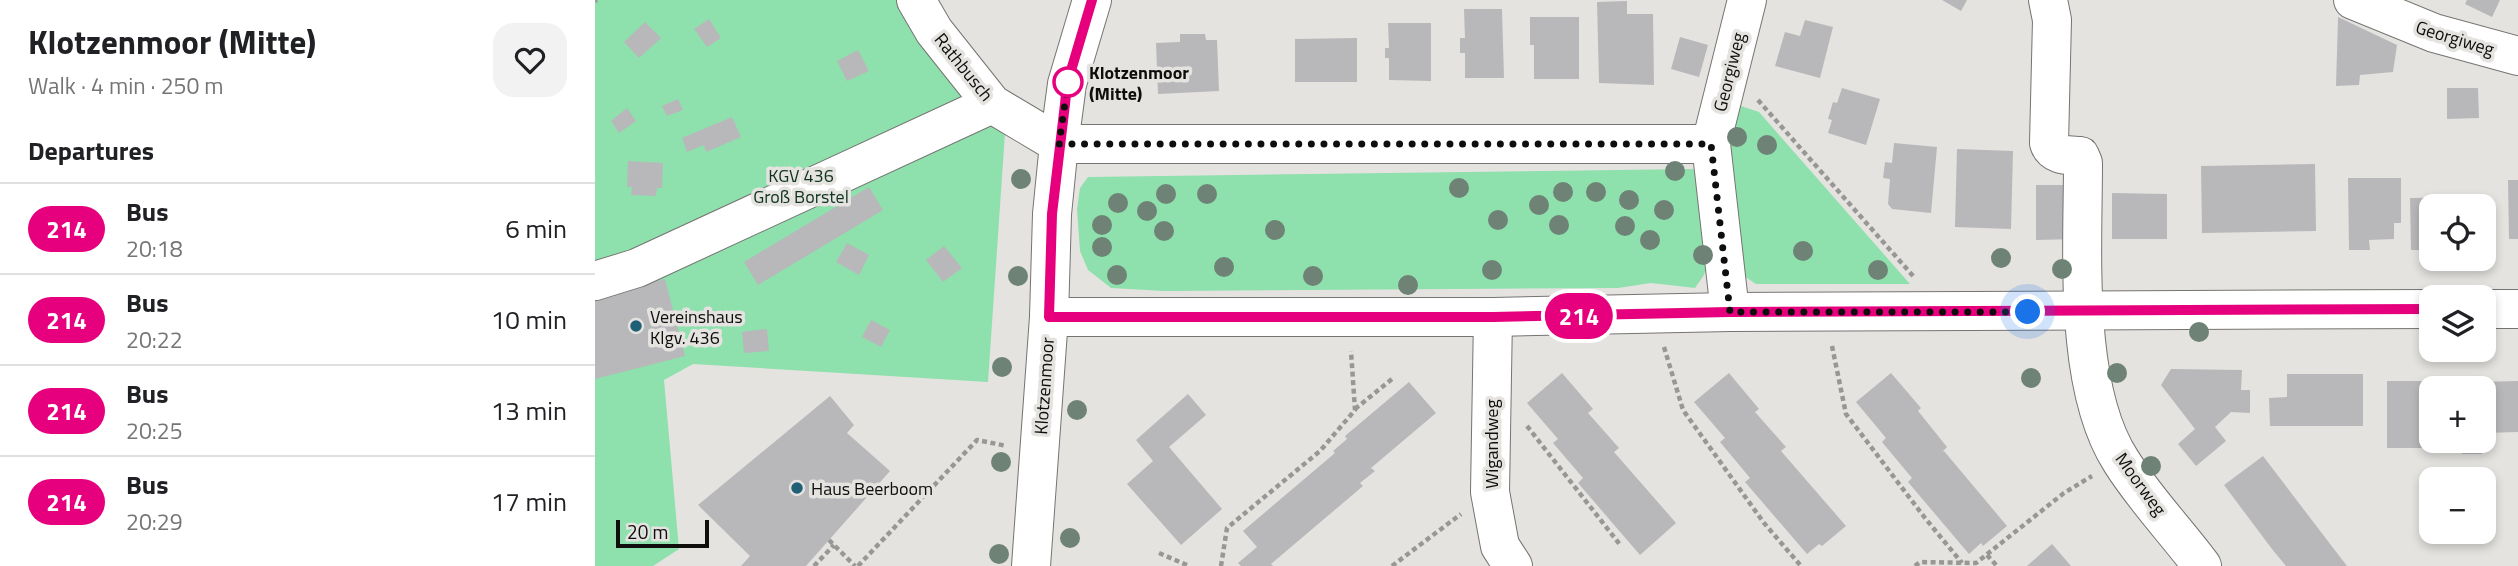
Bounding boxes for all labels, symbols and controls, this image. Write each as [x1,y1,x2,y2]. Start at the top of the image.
street label: Georgiweg [2412,13,2498,63]
text: Klotzenmoor (Mitte) [28,17,316,67]
button: heart [493,23,567,97]
street label: Rathbusch [928,27,1000,107]
street label: Georgiweg [1706,29,1752,115]
place label: Klotzenmoor (Mitte) [1089,59,1189,107]
marker: Klotzenmoor (Mitte) [1053,67,1083,97]
text: Walk · 4 min · 250 m [28,68,224,103]
text: Departures [28,131,154,170]
park label: KGV 436 Groß Borstel [753,162,849,210]
text: Bus [126,192,168,231]
map controls [2419,194,2496,544]
button: locate [2419,194,2496,271]
text: 6 min [505,209,567,248]
text: 214 [46,211,87,247]
text: 20:18 [126,231,183,266]
text: Bus [126,283,168,322]
button: layers [2419,285,2496,362]
line badge: 214 [1539,293,1619,339]
your location [2010,294,2045,329]
text: 214 [1559,298,1599,334]
text: 10 min [491,300,567,339]
text: 214 [46,302,87,338]
place label: Vereinshaus Klgv. 436 [650,303,743,351]
marker: Vereinshaus Klgv. 436 [628,318,644,334]
text: 20:22 [126,322,183,357]
street label: Klotzenmoor [1027,337,1061,435]
text: Bus [126,374,168,413]
button: + [2419,376,2496,453]
text: 13 min [491,391,567,430]
text: 214 [46,393,87,429]
street label: Wigandweg [1478,399,1505,489]
text: 20:25 [126,413,183,448]
street label: Moorweg [2109,447,2173,521]
text: Bus [126,465,168,504]
button: − [2419,467,2496,544]
place label: Haus Beerboom [811,475,933,502]
marker: Haus Beerboom [789,480,805,496]
text: 17 min [491,482,567,521]
text: 214 [46,484,87,520]
text: 20:29 [126,504,183,539]
scale bar [616,517,709,549]
text: 20 m [627,517,668,546]

